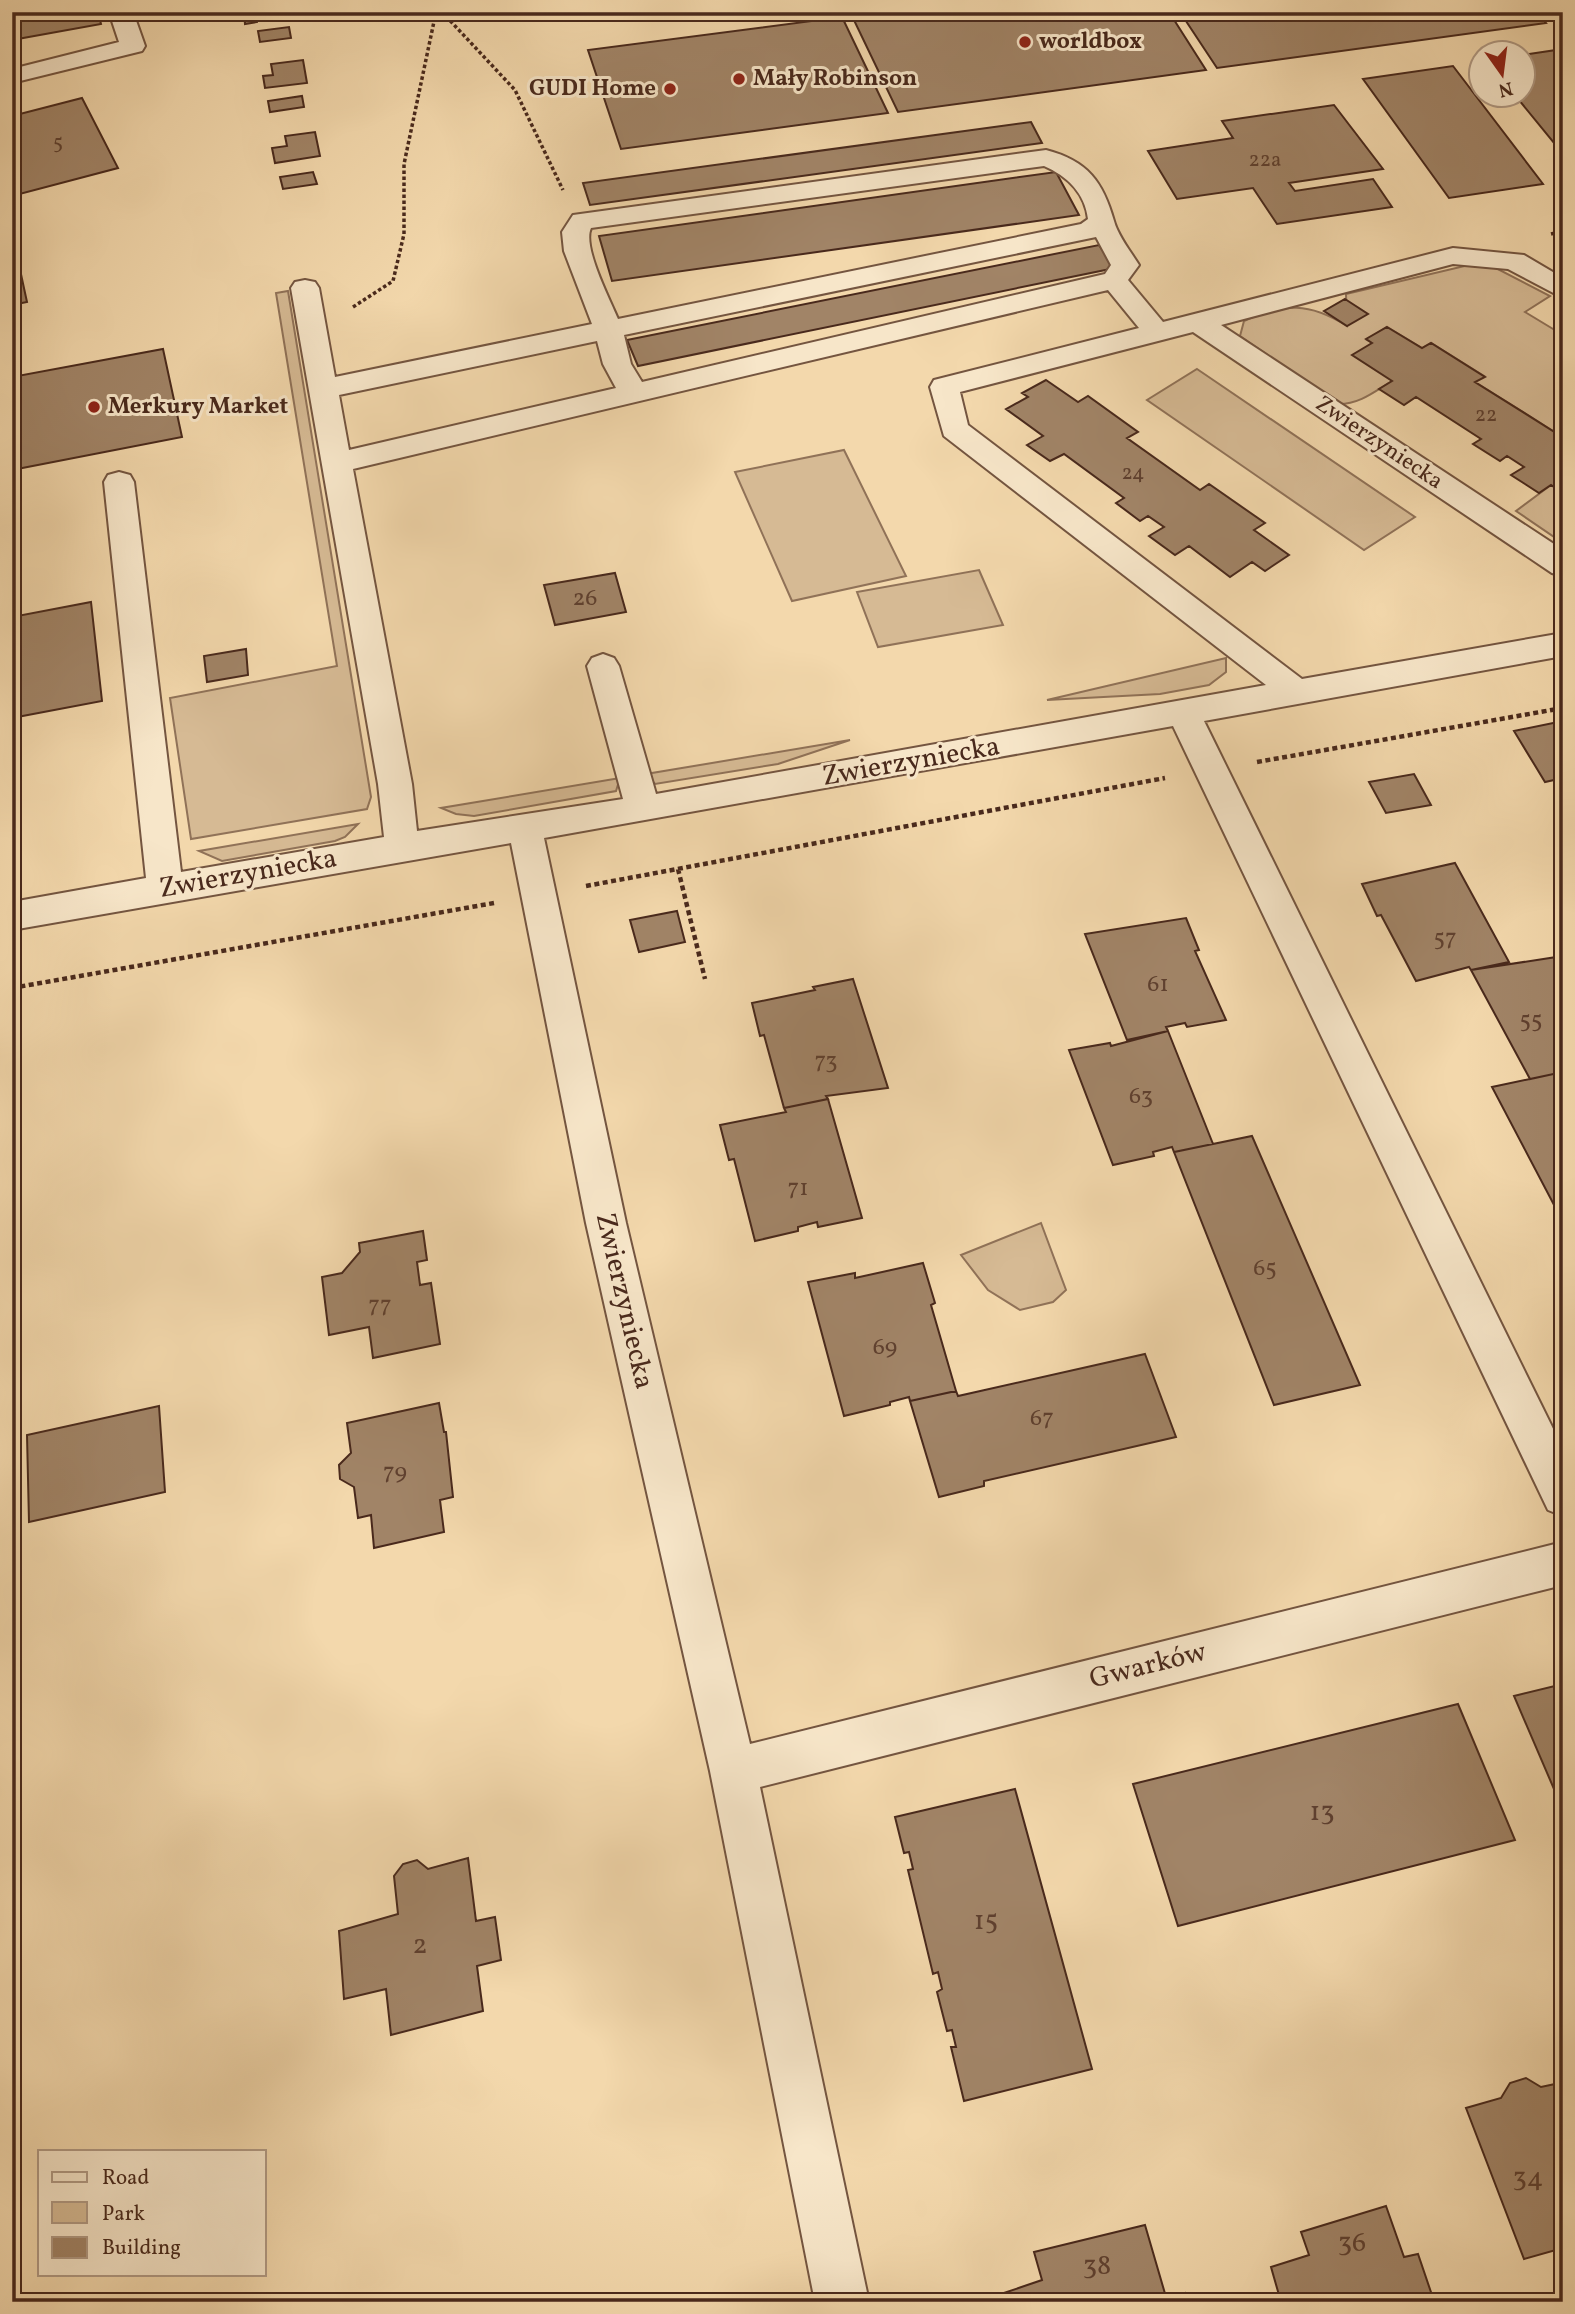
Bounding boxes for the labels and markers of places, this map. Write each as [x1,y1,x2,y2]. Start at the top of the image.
place label: worldbox [1039,26,1142,58]
marker: worldbox [1017,34,1033,50]
place label: Mały Robinson [753,63,917,95]
marker: Mały Robinson [731,71,747,87]
place label: GUDI Home [529,73,656,105]
marker: GUDI Home [662,81,678,97]
place label: Merkury Market [108,391,289,423]
marker: Merkury Market [86,399,102,415]

